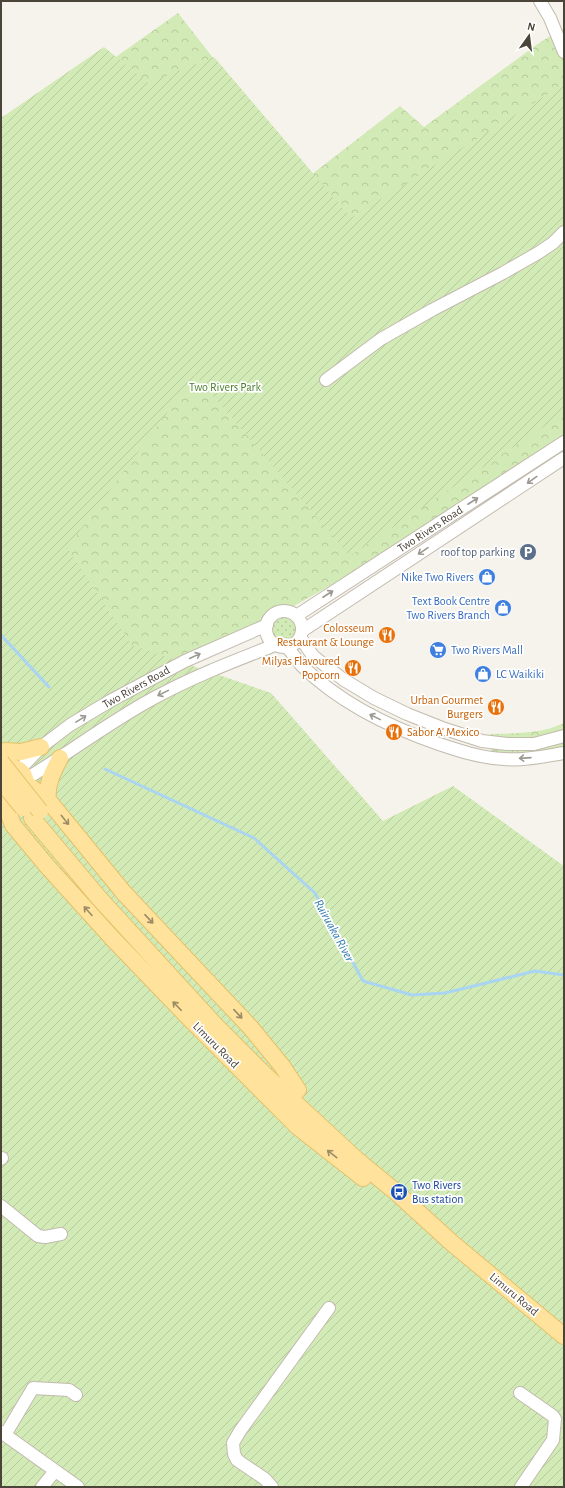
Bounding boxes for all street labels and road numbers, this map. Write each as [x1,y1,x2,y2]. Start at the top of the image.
street label: Two Rivers Road [395,504,465,554]
street label: Two Rivers Road [100,664,172,710]
street label: Limuru Road [191,1020,241,1070]
street label: Limuru Road [487,1270,541,1318]

